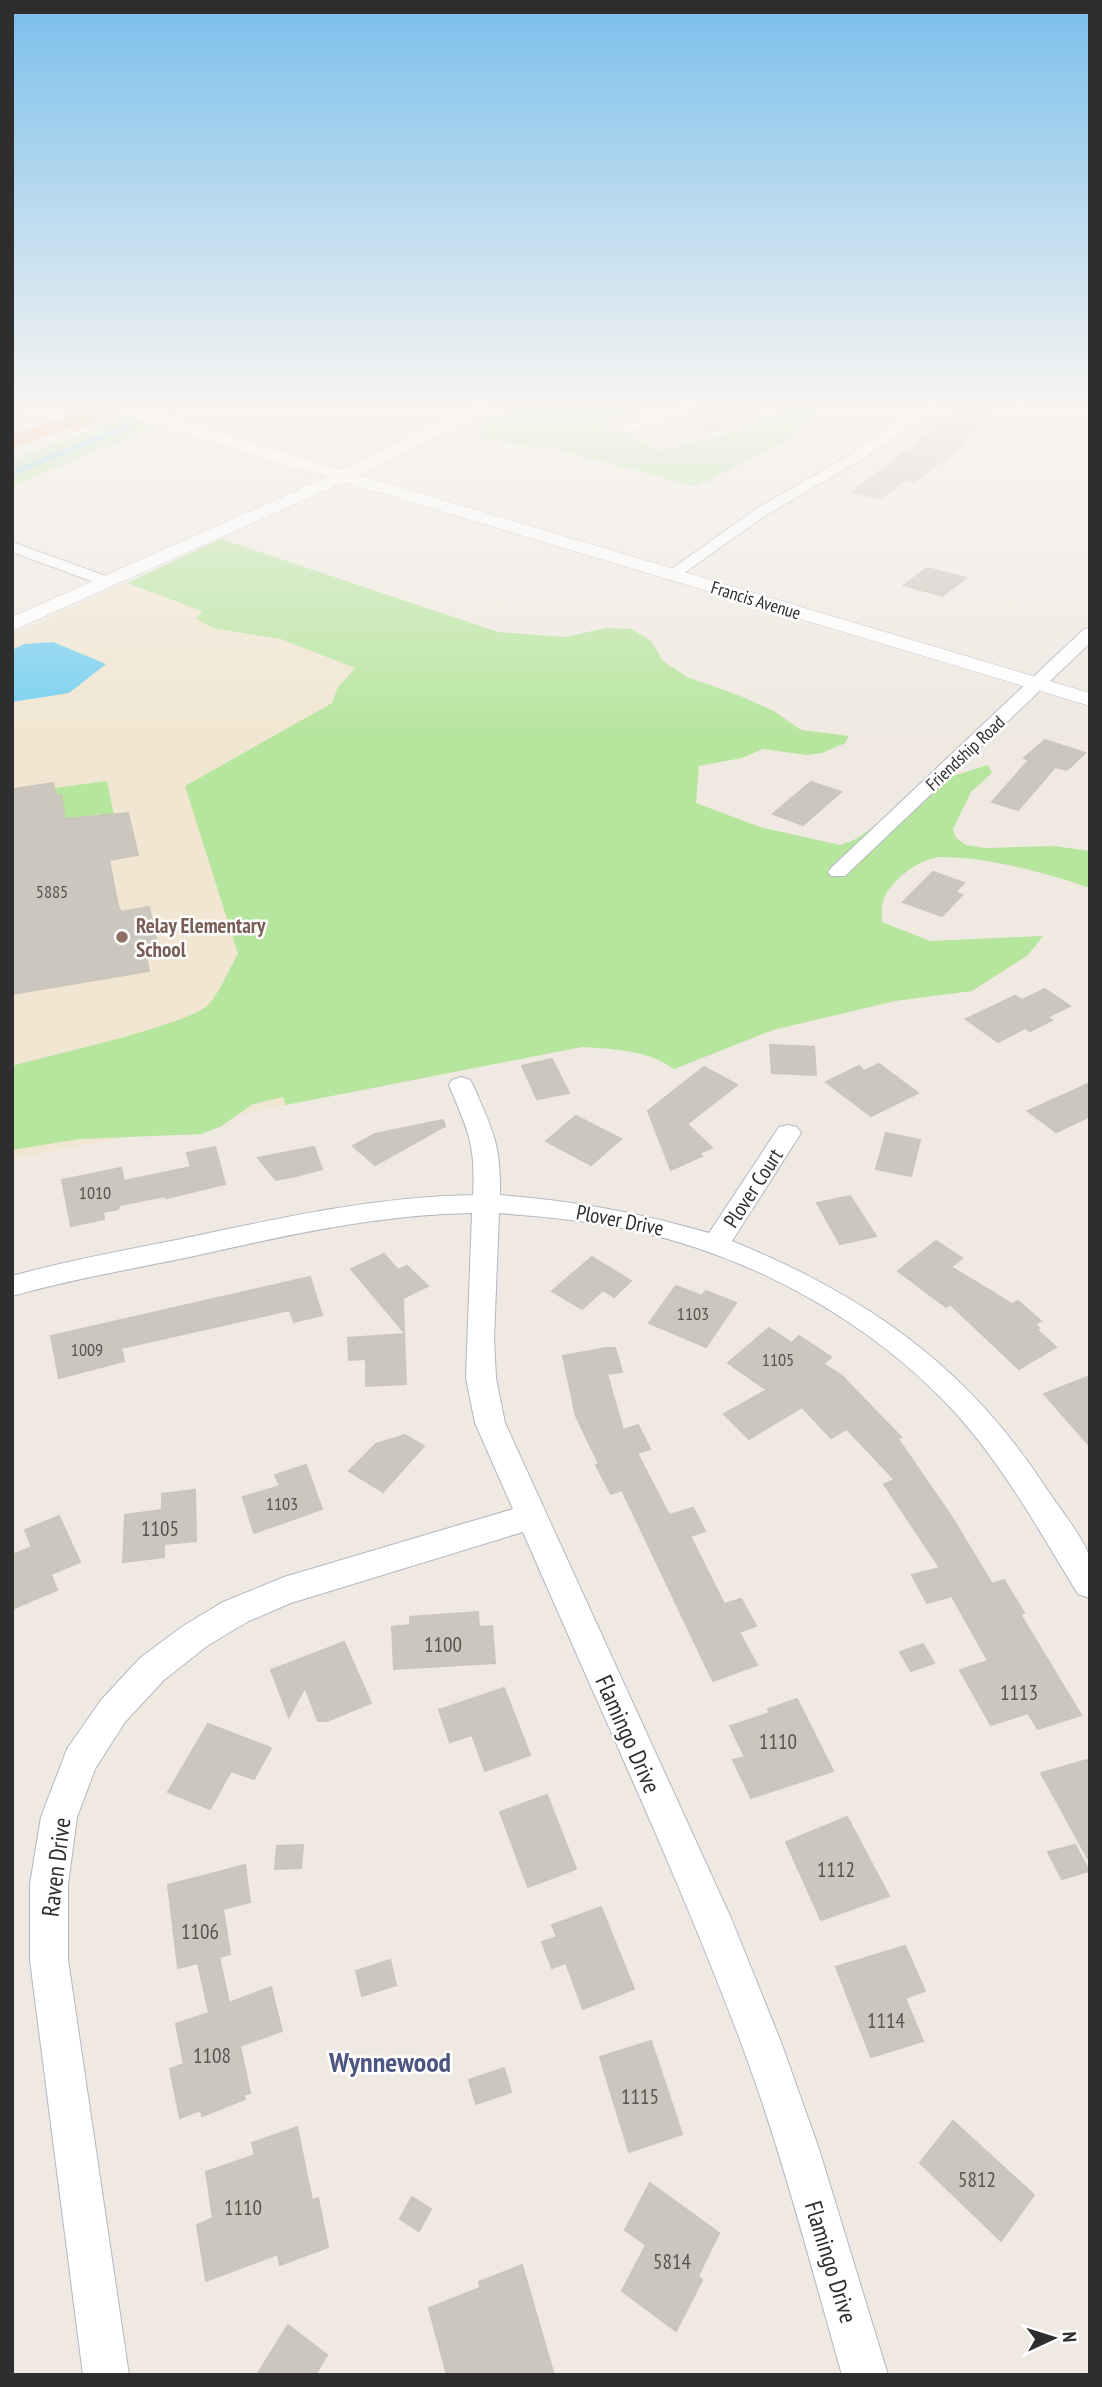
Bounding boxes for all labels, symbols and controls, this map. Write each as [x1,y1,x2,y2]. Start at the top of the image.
street label: Francis Avenue [708,575,804,625]
street label: Friendship Road [921,711,1009,795]
house number: 5885 [36,880,68,903]
place label: Relay Elementary School [136,912,266,963]
marker: Relay Elementary School [114,929,130,945]
street label: Plover Court [717,1143,789,1233]
house number: 1010 [79,1181,111,1204]
street label: Plover Drive [574,1198,666,1242]
house number: 1103 [677,1302,709,1325]
house number: 1009 [71,1338,103,1361]
house number: 1105 [762,1348,794,1371]
house number: 1103 [266,1492,298,1515]
house number: 1105 [141,1515,179,1542]
house number: 1100 [424,1631,462,1658]
street label: Flamingo Drive [588,1670,668,1798]
house number: 1113 [1000,1679,1038,1706]
house number: 1110 [759,1728,797,1755]
street label: Raven Drive [35,1816,77,1918]
house number: 1112 [817,1856,855,1883]
house number: 1106 [181,1918,219,1945]
house number: 1114 [867,2007,905,2034]
house number: 1108 [193,2042,231,2069]
district label: Wynnewood [328,2043,451,2080]
house number: 1115 [621,2083,659,2110]
house number: 5812 [958,2166,996,2193]
house number: 1110 [224,2194,262,2221]
street label: Flamingo Drive [798,2197,864,2327]
house number: 5814 [653,2248,691,2275]
north arrow [1018,2303,1088,2373]
text: N [1058,2331,1082,2343]

